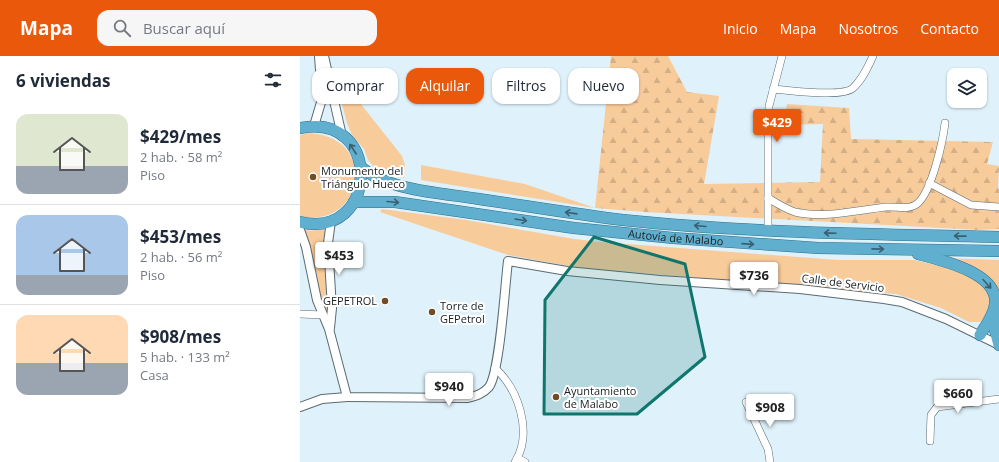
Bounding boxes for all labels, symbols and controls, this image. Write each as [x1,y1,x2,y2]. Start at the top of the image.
search box [97,10,377,46]
text: Mapa [20,15,73,41]
icon: search [111,17,133,39]
text: Buscar aquí [143,18,225,38]
text: Inicio [723,19,758,38]
text: Mapa [780,19,816,38]
text: Nosotros [838,19,898,38]
text: Contacto [920,19,979,38]
chip: Comprar [312,68,398,104]
chip: Alquilar [406,68,484,104]
chip: Filtros [492,68,560,104]
chip: Nuevo [568,68,639,104]
map controls [947,68,987,108]
button: layers [947,68,987,108]
text: 6 viviendas [16,69,111,92]
icon: filters [262,69,284,91]
pin: $429 [753,109,801,143]
text: $429 [762,113,792,131]
text: $429/mes [140,125,221,148]
icon: home [48,130,96,178]
one-way arrow [349,143,358,154]
text: 2 hab. · 58 m² [140,148,222,166]
place label: Monumento del Triángulo Hueco [321,163,405,191]
text: Piso [140,166,165,184]
marker: Monumento del Triángulo Hueco [308,172,318,182]
one-way arrow [386,198,399,205]
one-way arrow [565,209,578,217]
one-way arrow [514,216,527,224]
one-way arrow [694,222,707,229]
text: $453/mes [140,225,221,248]
street label: Autovía de Malabo [627,225,724,248]
one-way arrow [824,230,837,237]
icon: home [48,231,96,279]
one-way arrow [954,232,967,240]
one-way arrow [741,240,754,247]
pin: $453 [315,242,363,276]
text: $453 [324,246,354,264]
one-way arrow [871,246,884,253]
text: 2 hab. · 56 m² [140,248,222,266]
pin: $736 [730,262,778,296]
text: Piso [140,266,165,284]
text: $736 [739,266,769,284]
street label: Calle de Servicio [801,270,886,295]
one-way arrow [983,279,992,289]
place label: GEPETROL [323,293,377,308]
marker: GEPETROL [380,296,390,306]
place label: Torre de GEPetrol [440,298,485,326]
marker: Torre de GEPetrol [427,307,437,317]
text: $908/mes [140,325,221,348]
icon: home [48,331,96,379]
text: 5 hab. · 133 m² [140,348,230,366]
text: Casa [140,366,169,384]
pin: $940 [425,373,473,407]
text: $940 [434,377,464,395]
pin: $660 [934,380,982,414]
place label: Ayuntamiento de Malabo [564,383,637,411]
text: $660 [943,384,973,402]
marker: Ayuntamiento de Malabo [551,392,561,402]
pin: $908 [746,394,794,428]
text: $908 [755,398,785,416]

